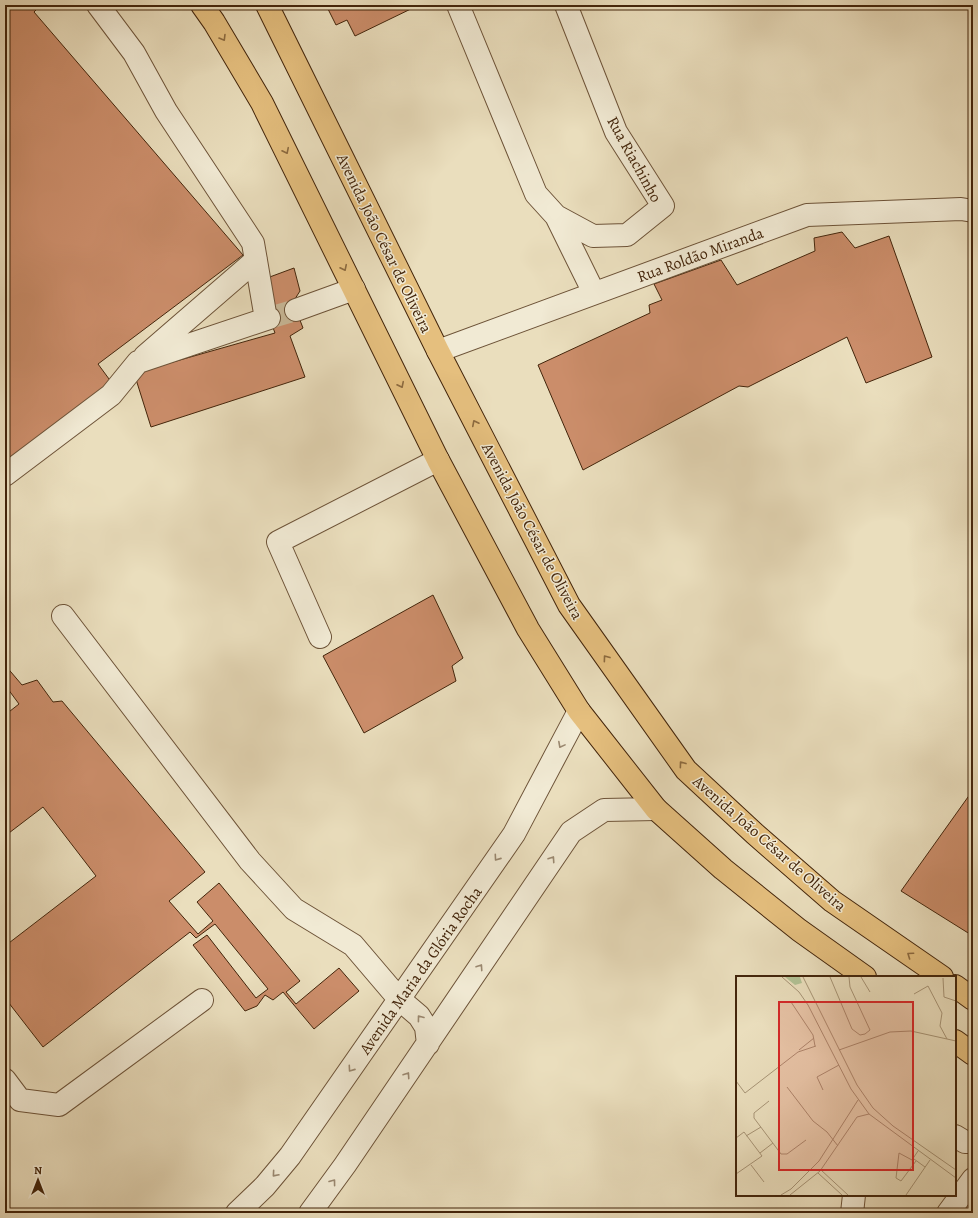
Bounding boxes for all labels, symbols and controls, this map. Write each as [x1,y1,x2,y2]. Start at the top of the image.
one-way arrow [219,34,226,41]
street label: Rua Riachinho [601,112,667,207]
one-way arrow [281,147,289,155]
street label: Avenida João César de Oliveira [331,149,437,337]
street label: Rua Roldão Miranda [634,222,767,288]
one-way arrow [339,264,347,271]
one-way arrow [396,380,404,388]
one-way arrow [472,420,479,427]
street label: Avenida João César de Oliveira [476,438,588,624]
one-way arrow [604,655,611,662]
one-way arrow [558,741,566,748]
one-way arrow [680,761,687,768]
street label: Avenida João César de Oliveira [687,770,851,917]
one-way arrow [495,854,502,861]
one-way arrow [548,857,555,864]
street label: Avenida Maria da Glória Rocha [354,882,488,1060]
one-way arrow [907,953,914,960]
one-way arrow [475,964,483,971]
inset map [736,976,956,1196]
one-way arrow [418,1015,425,1022]
one-way arrow [349,1064,356,1071]
one-way arrow [402,1072,409,1079]
north arrow [18,1160,58,1200]
text: N [34,1163,42,1178]
one-way arrow [273,1169,280,1176]
one-way arrow [328,1179,335,1186]

